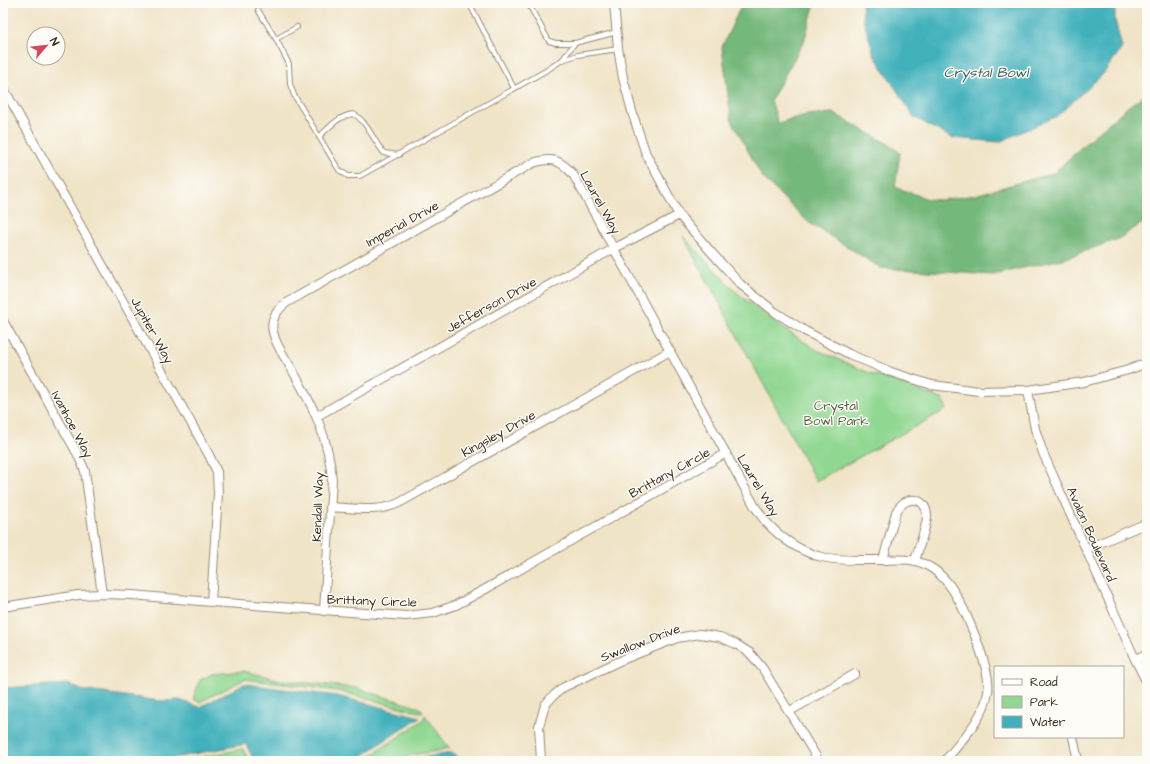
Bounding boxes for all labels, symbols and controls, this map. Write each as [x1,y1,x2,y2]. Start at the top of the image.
north arrow [26,26,66,66]
text: N [46,35,63,48]
water label: Crystal Bowl [944,63,1030,83]
street label: Laurel Way [574,168,625,238]
street label: Imperial Drive [363,196,442,251]
street label: Jefferson Drive [443,273,540,337]
street label: Jupiter Way [126,294,178,367]
street label: Ivanhoe Way [46,388,97,462]
park label: Crystal Bowl Park [804,397,868,430]
street label: Kingsley Drive [458,406,539,463]
street label: Brittany Circle [626,443,714,503]
street label: Laurel Way [732,451,784,521]
street label: Kendall Way [308,472,329,542]
street label: Avalon Boulevard [1062,484,1120,585]
street label: Brittany Circle [327,590,417,613]
street label: Swallow Drive [598,619,683,666]
legend [994,666,1124,738]
text: Road [1030,674,1058,691]
text: Park [1030,694,1058,711]
text: Water [1030,714,1066,731]

